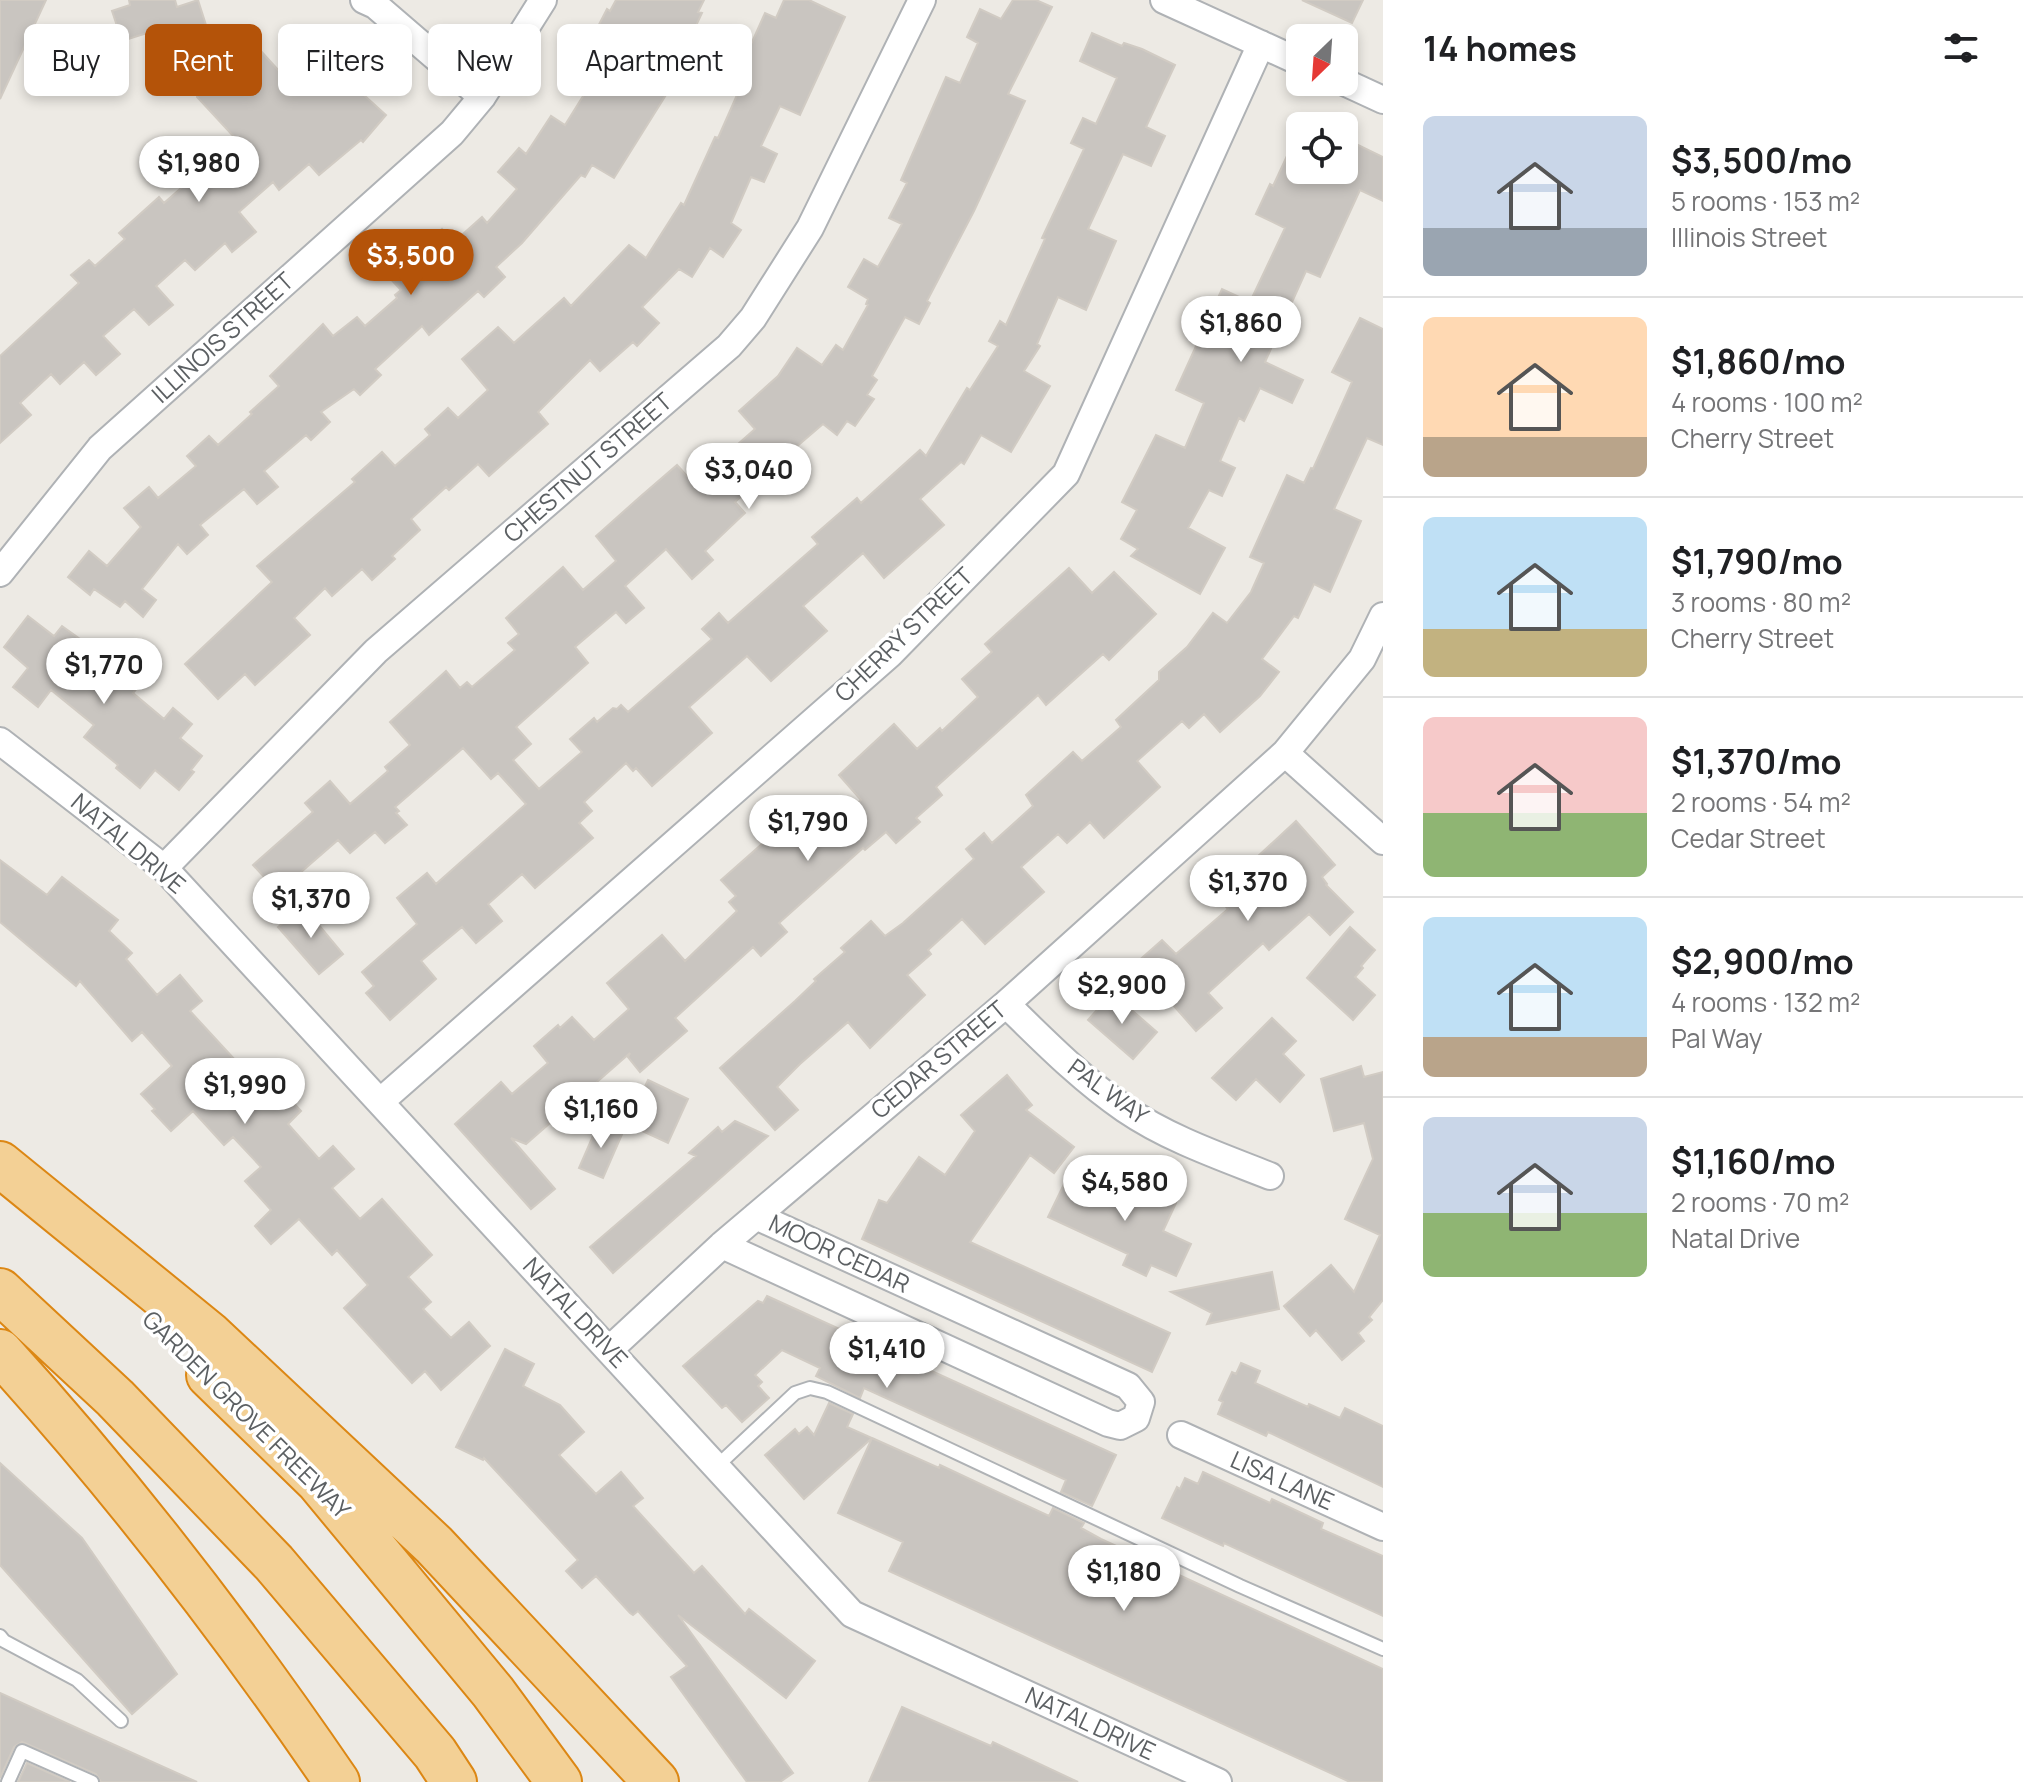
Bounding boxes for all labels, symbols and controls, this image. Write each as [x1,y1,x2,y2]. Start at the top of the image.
chip: Buy [24,24,129,96]
chip: Rent [145,24,262,96]
chip: Filters [278,24,412,96]
chip: New [428,24,541,96]
chip: Apartment [557,24,752,96]
north arrow [1286,24,1358,96]
map controls [1286,24,1358,184]
text: 14 homes [1423,25,1577,71]
icon: filters [1939,26,1983,70]
button: locate [1286,112,1358,184]
pin: $1,980 [134,136,264,204]
text: $3,500/mo [1671,137,1852,183]
text: $1,980 [157,144,241,180]
icon: home [1487,148,1583,244]
text: 5 rooms · 153 m² [1671,183,1860,219]
text: Illinois Street [1671,219,1827,255]
pin: $3,500 [346,229,476,297]
text: $3,500 [367,237,455,273]
street label: ILLINOIS STREET [144,264,301,410]
pin: $1,860 [1176,296,1306,364]
text: $1,860 [1199,304,1283,340]
text: $1,860/mo [1671,338,1846,384]
icon: home [1487,349,1583,445]
street label: CHESTNUT STREET [496,384,679,549]
text: 4 rooms · 100 m² [1671,384,1863,420]
text: Cherry Street [1671,420,1834,456]
pin: $3,040 [684,443,814,511]
text: $3,040 [704,451,794,487]
text: $1,790/mo [1671,538,1843,584]
icon: home [1487,549,1583,645]
street label: CHERRY STREET [827,559,980,708]
text: 3 rooms · 80 m² [1671,584,1851,620]
text: Cherry Street [1671,620,1834,656]
pin: $1,770 [39,638,169,706]
text: $1,770 [64,646,144,682]
text: $1,370/mo [1671,738,1841,784]
icon: home [1487,749,1583,845]
text: 2 rooms · 54 m² [1671,784,1851,820]
street label: NATAL DRIVE [65,785,193,901]
pin: $1,790 [743,795,873,863]
text: $1,790 [767,803,849,839]
text: Cedar Street [1671,820,1826,856]
pin: $1,370 [1183,855,1313,923]
text: $1,370 [1208,863,1288,899]
pin: $1,370 [246,872,376,940]
text: $1,370 [271,880,351,916]
text: $2,900/mo [1671,938,1854,984]
icon: home [1487,949,1583,1045]
pin: $2,900 [1057,958,1187,1026]
text: $2,900 [1077,966,1167,1002]
text: 4 rooms · 132 m² [1671,984,1860,1020]
street label: CEDAR STREET [863,992,1013,1125]
text: Pal Way [1671,1020,1762,1056]
street label: PAL WAY [1062,1050,1156,1132]
pin: $1,990 [180,1058,310,1126]
text: $1,990 [203,1066,287,1102]
pin: $1,160 [536,1082,666,1150]
text: $1,160 [563,1090,639,1126]
text: $1,160/mo [1671,1138,1836,1184]
icon: home [1487,1149,1583,1245]
pin: $4,580 [1060,1155,1190,1223]
text: $4,580 [1081,1163,1169,1199]
text: 2 rooms · 70 m² [1671,1184,1849,1220]
street label: MOOR CEDAR [764,1206,915,1300]
text: Natal Drive [1671,1220,1800,1256]
street label: NATAL DRIVE [516,1249,636,1374]
street label: GARDEN GROVE FREEWAY [136,1303,359,1526]
pin: $1,410 [822,1322,952,1390]
text: $1,410 [848,1330,926,1366]
street label: LISA LANE [1226,1442,1340,1517]
pin: $1,180 [1059,1545,1189,1613]
text: $1,180 [1086,1553,1162,1589]
street label: NATAL DRIVE [1020,1678,1161,1767]

